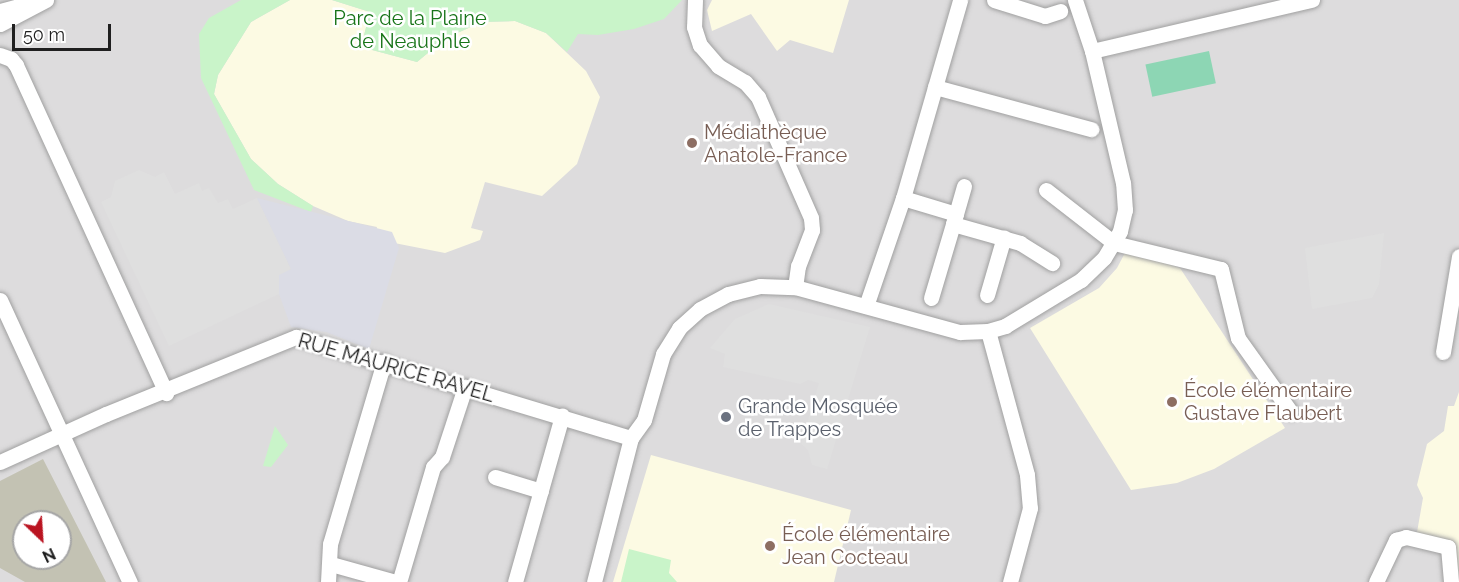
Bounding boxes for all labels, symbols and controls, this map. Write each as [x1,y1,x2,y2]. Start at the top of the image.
park label: Parc de la Plaine de Neauphle [333,6,487,53]
scale bar [15,12,114,50]
text: 50 m [23,24,65,45]
place label: Médiathèque Anatole-France [704,120,847,167]
marker: Médiathèque Anatole-France [685,136,699,150]
street label: RUE MAURICE RAVEL [295,329,497,407]
place label: École élémentaire Gustave Flaubert [1184,378,1352,425]
place label: Grande Mosquée de Trappes [738,394,898,441]
marker: École élémentaire Gustave Flaubert [1165,395,1179,409]
marker: Grande Mosquée de Trappes [719,410,733,424]
north arrow [12,510,72,570]
place label: École élémentaire Jean Cocteau [782,522,950,569]
marker: École élémentaire Jean Cocteau [763,539,777,553]
text: N [39,544,59,566]

